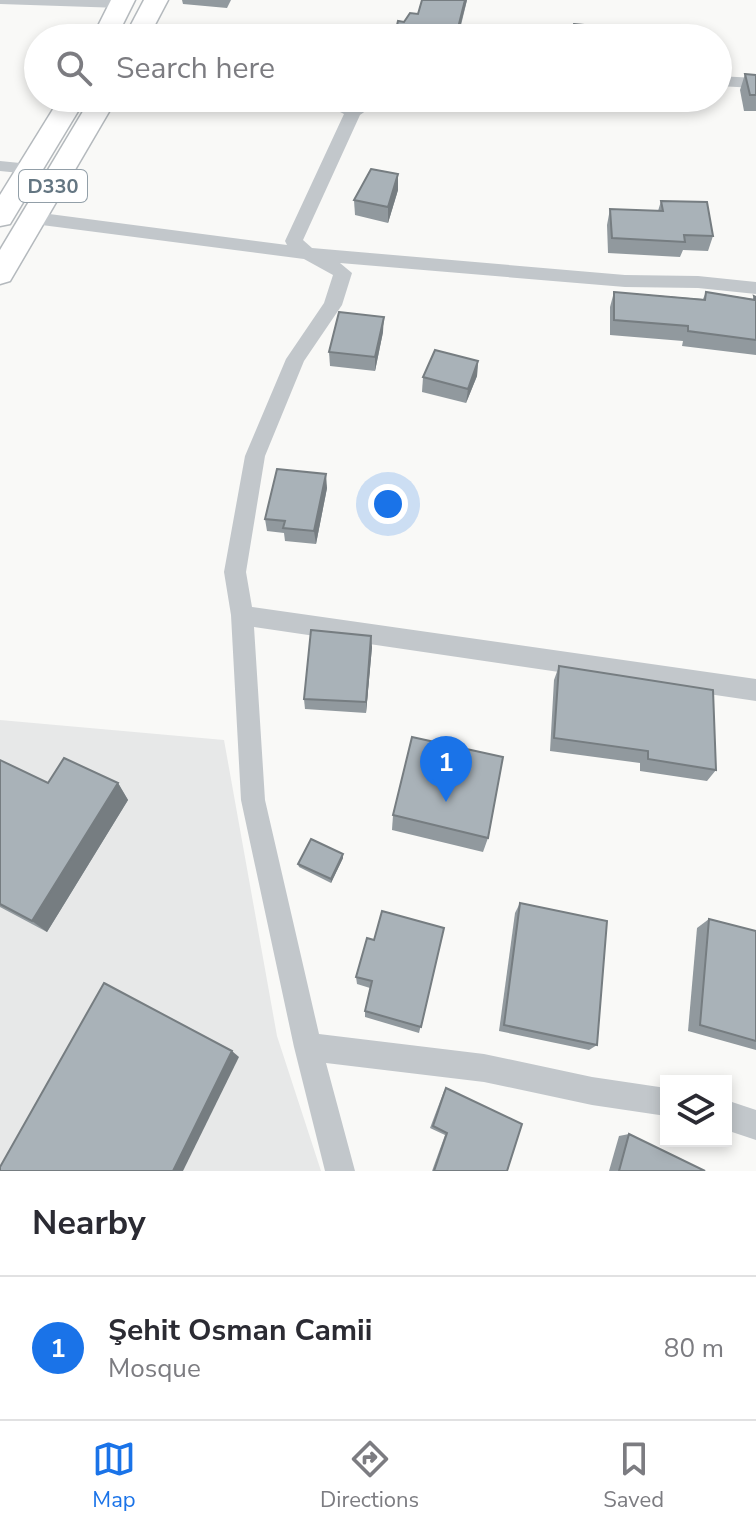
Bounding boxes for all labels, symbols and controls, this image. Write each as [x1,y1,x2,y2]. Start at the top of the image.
search box [24,24,732,112]
icon: search [52,46,96,90]
text: Search here [116,48,275,89]
road number: D330 [19,170,87,202]
your location [368,484,408,524]
pin: 1 [420,736,472,802]
map controls [660,1075,732,1147]
button: layers [660,1075,732,1147]
text: Nearby [32,1200,146,1246]
text: Şehit Osman Camii [108,1310,372,1351]
text: 1 [50,1331,66,1366]
text: 80 m [664,1331,724,1366]
text: Mosque [108,1351,201,1386]
tab: Map [92,1437,136,1515]
tab: Directions [320,1437,419,1515]
tab: Saved [603,1437,664,1515]

